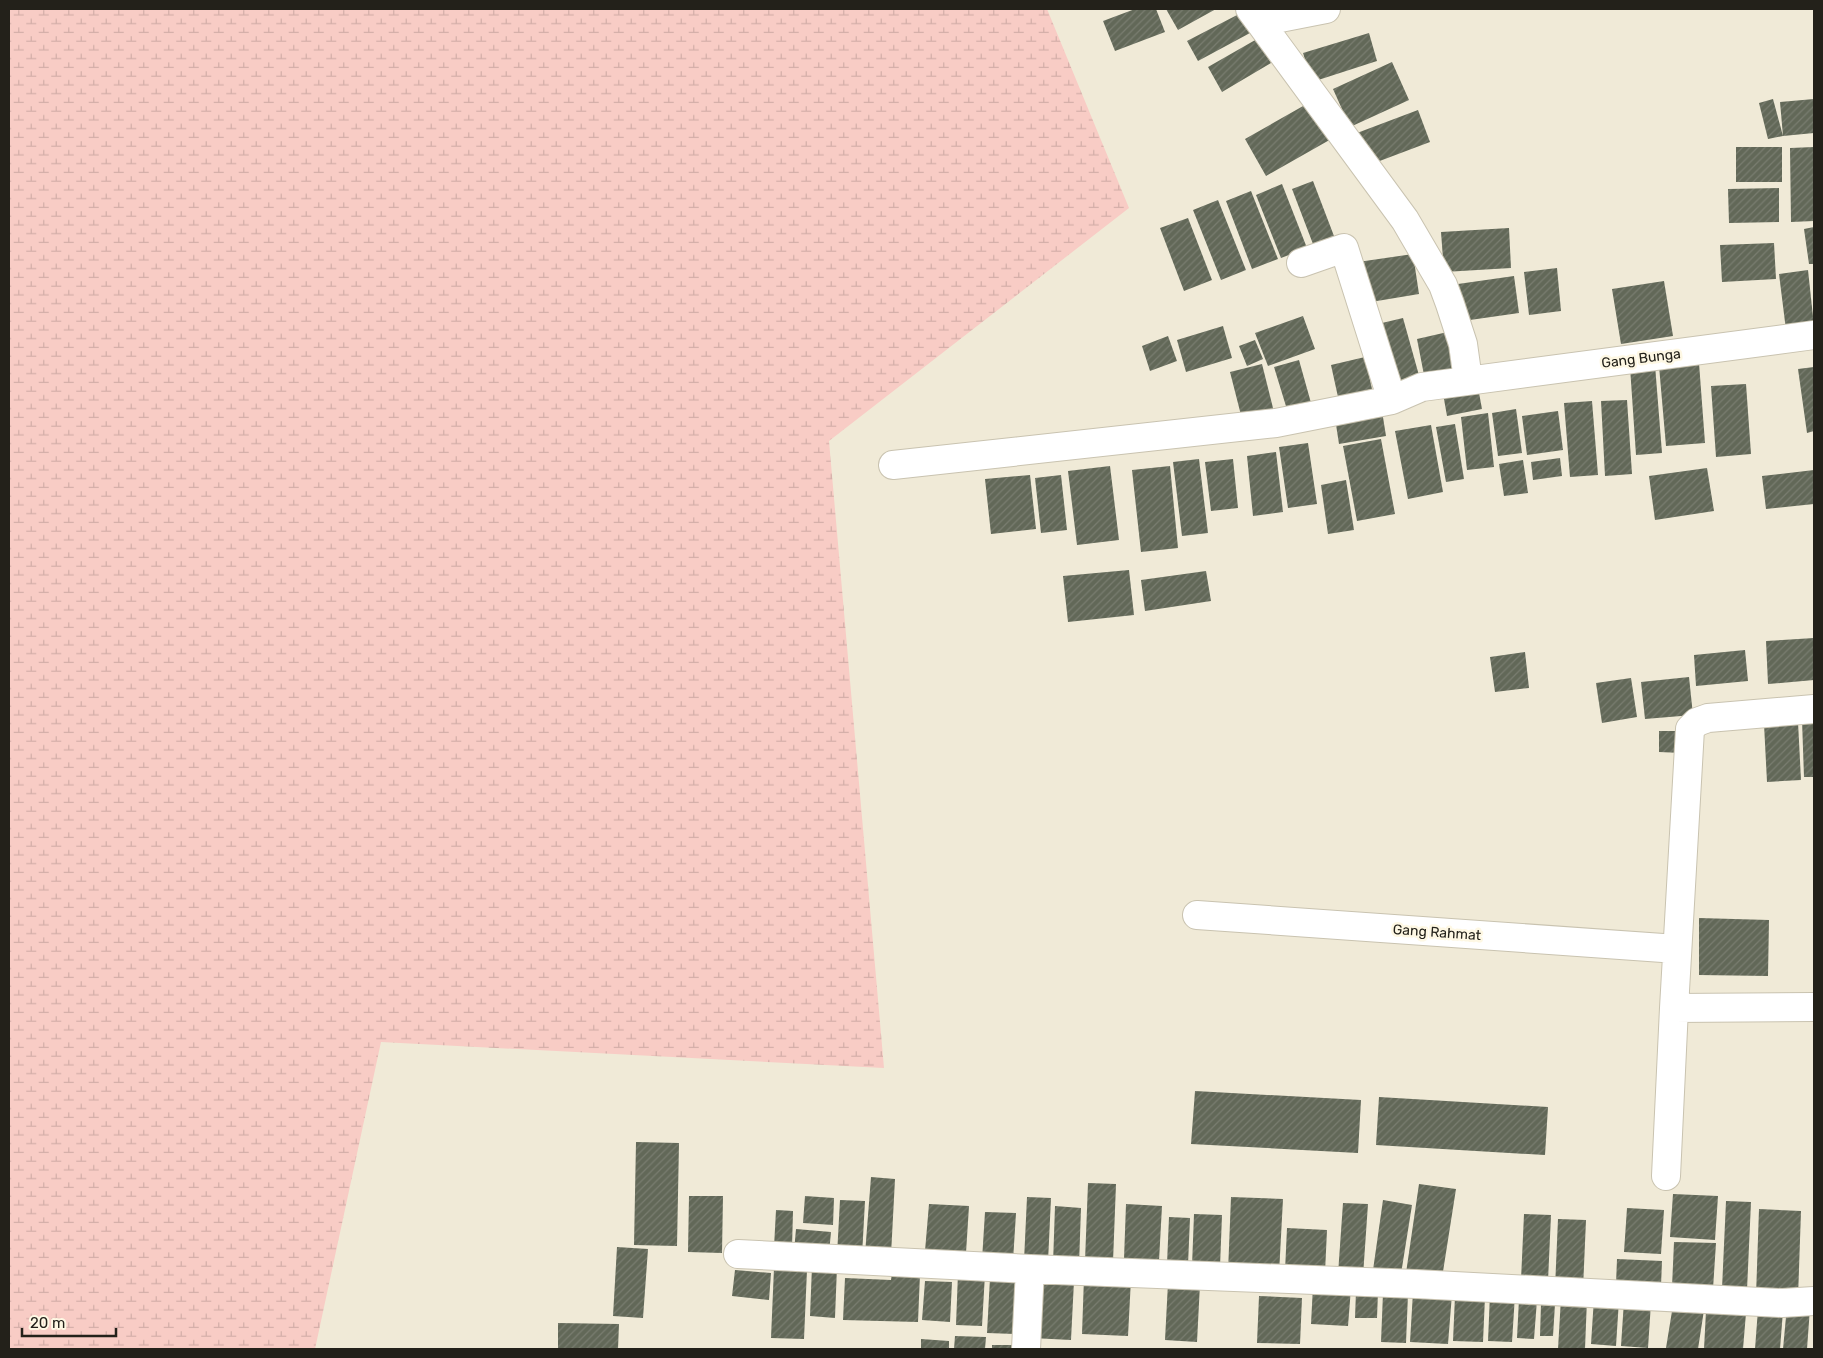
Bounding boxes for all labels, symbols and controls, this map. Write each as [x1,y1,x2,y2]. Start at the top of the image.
street label: Gang Bunga [1600,345,1682,372]
street label: Gang Rahmat [1392,921,1482,944]
scale bar [22,1306,116,1338]
text: 20 m [30,1314,65,1332]

